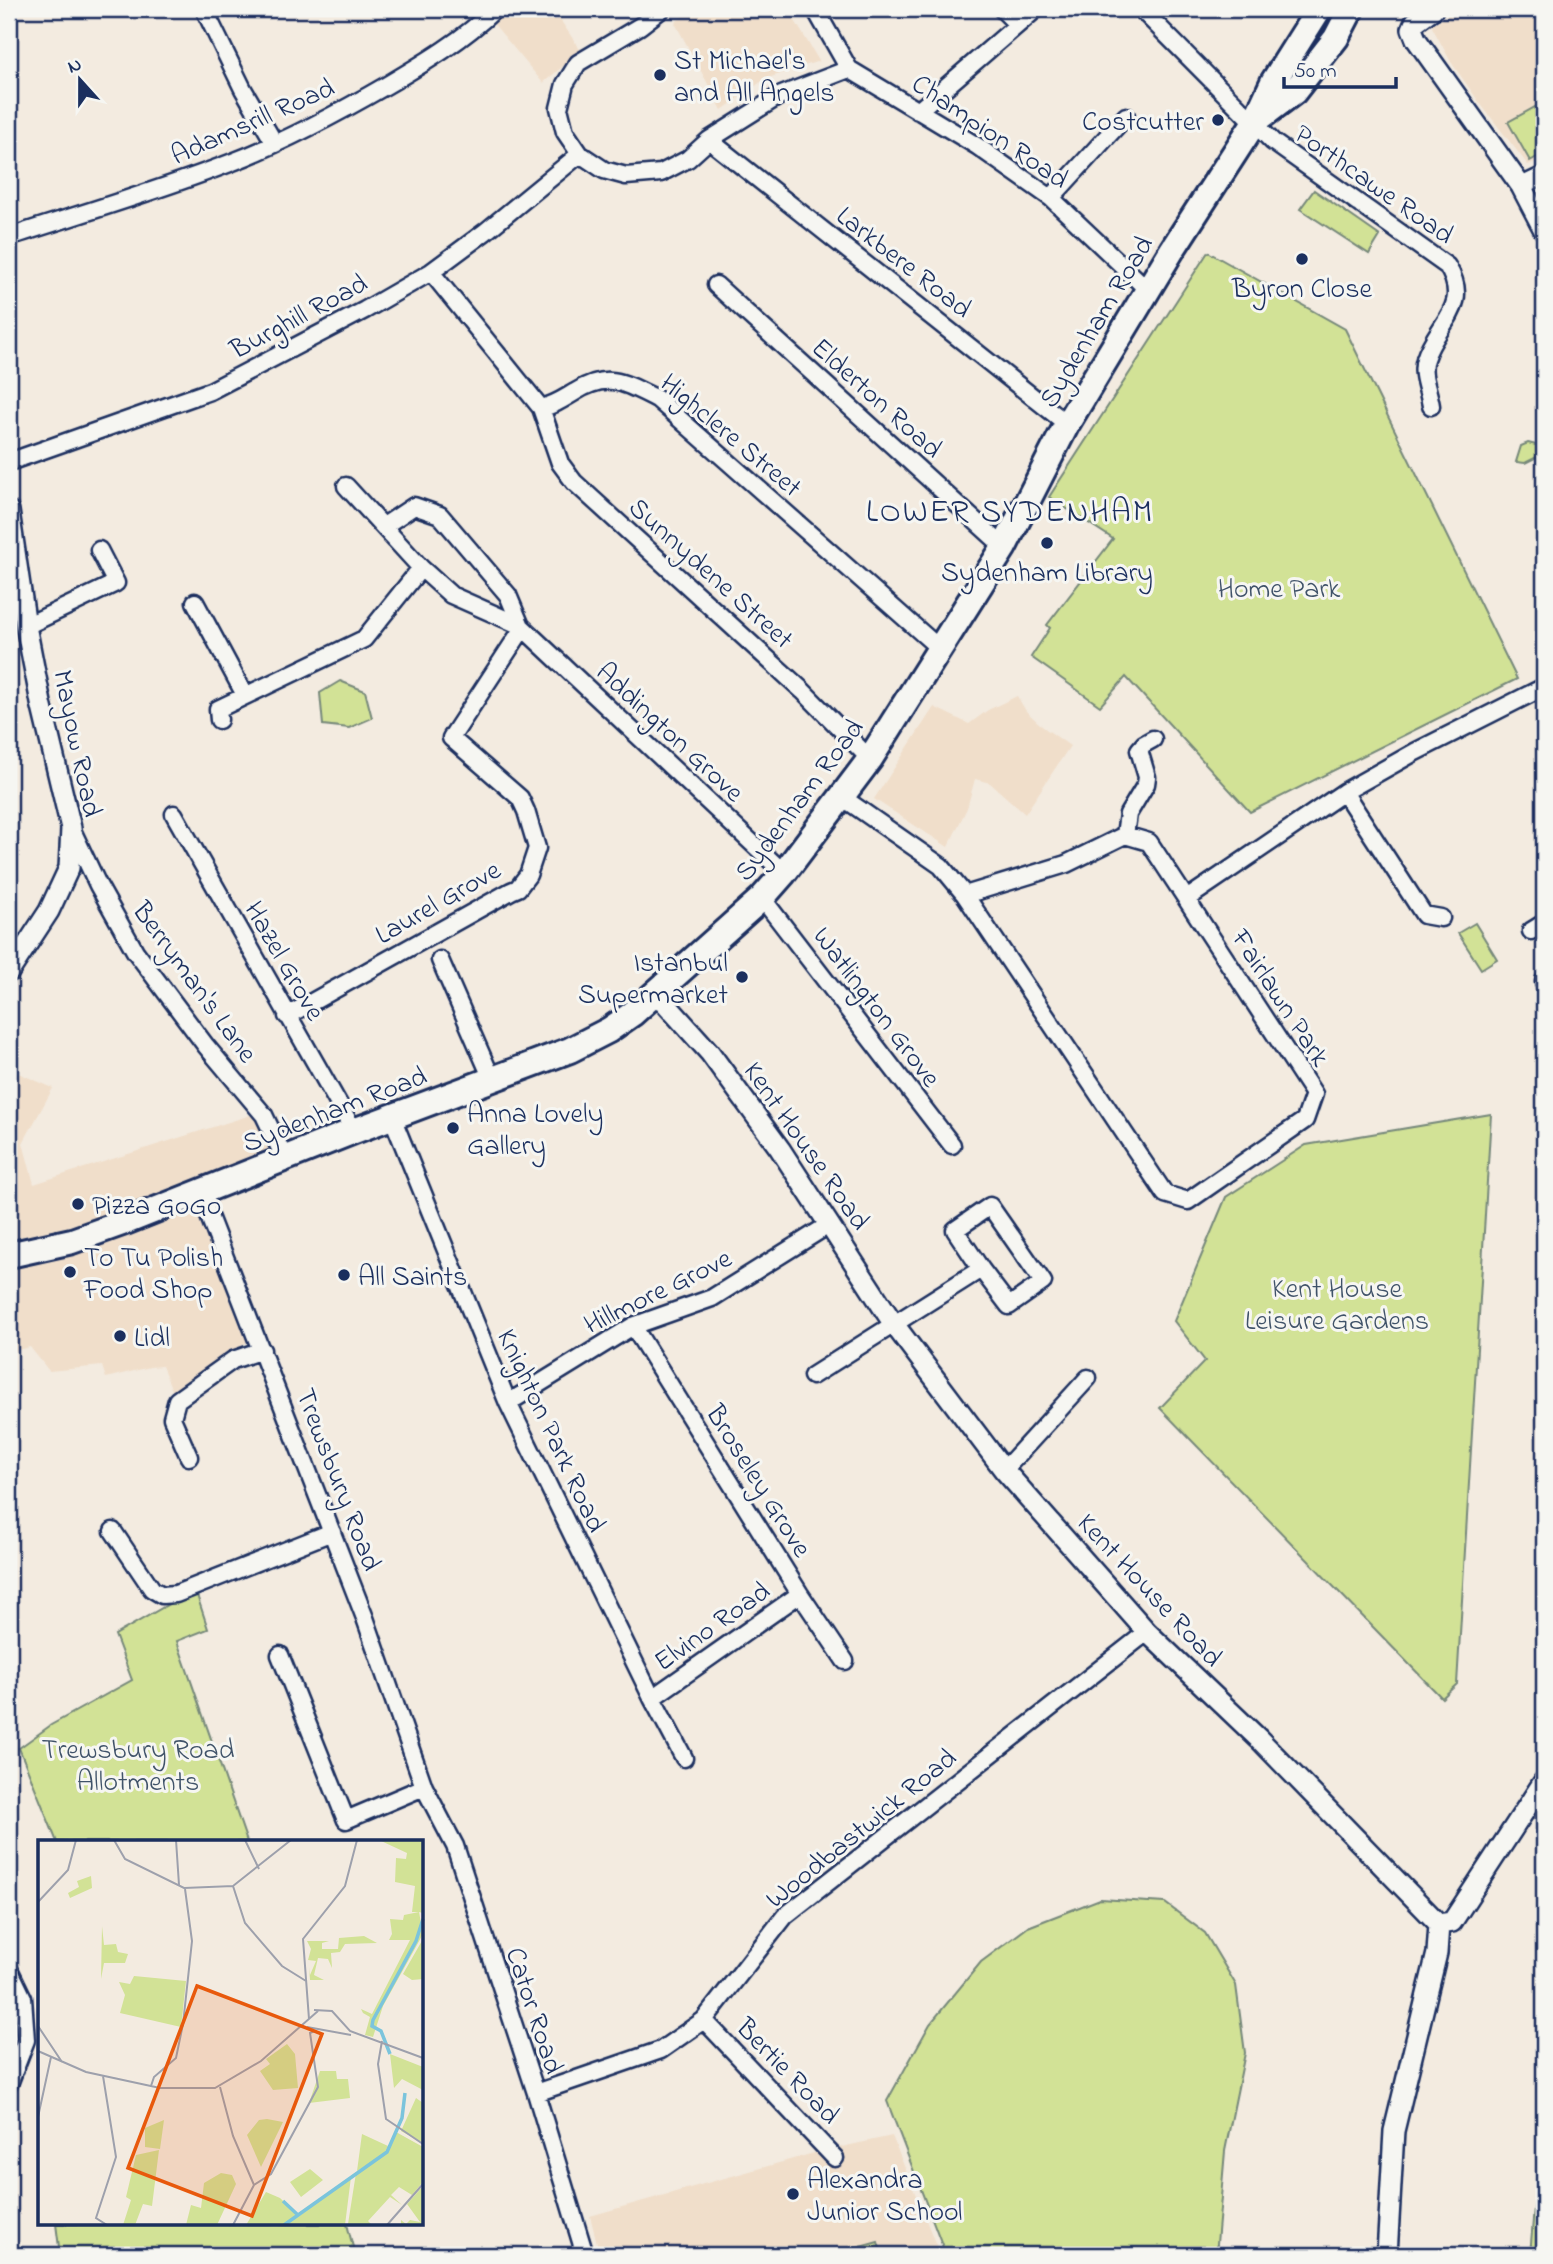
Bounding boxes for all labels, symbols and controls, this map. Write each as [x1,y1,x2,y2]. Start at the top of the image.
place label: St Michael's and All Angels [674,42,834,115]
north arrow [46,46,116,116]
scale bar [1284,46,1396,90]
text: N [64,51,86,81]
text: 50 m [1294,57,1337,87]
street label: Champion Road [902,65,1076,201]
marker: St Michael's and All Angels [652,67,668,83]
street label: Adamsrill Road [165,69,342,178]
place label: Costcutter [1082,103,1204,144]
marker: Costcutter [1210,112,1226,128]
street label: Porthcawe Road [1285,115,1461,256]
street label: Larkbere Road [826,197,980,330]
street label: Sydenham Road [1030,229,1166,417]
marker: Byron Close [1294,251,1310,267]
street label: Burghill Road [223,265,376,372]
place label: Byron Close [1231,270,1372,311]
street label: Elderton Road [801,329,951,470]
street label: Highclere Street [650,365,810,508]
street label: Sunnydene Street [618,489,801,660]
district label: LOWER SYDENHAM [866,490,1154,537]
marker: Sydenham Library [1039,535,1055,551]
place label: Sydenham Library [941,554,1153,595]
park label: Home Park [1218,570,1341,611]
street label: Addington Grove [585,654,752,814]
street label: Mayow Road [40,666,111,821]
street label: Sydenham Road [726,711,876,891]
street label: Laurel Grove [368,851,510,957]
street label: Berryman's Lane [120,893,266,1073]
street label: Hazel Grove [232,894,334,1030]
street label: Watlington Grove [801,919,950,1098]
street label: Fairlawn Park [1219,921,1339,1076]
place label: Istanbul Supermarket [578,944,728,1017]
marker: Istanbul Supermarket [734,969,750,985]
street label: Kent House Road [732,1054,879,1240]
street label: Sydenham Road [237,1057,434,1165]
place label: Anna Lovely Gallery [467,1095,603,1168]
marker: Anna Lovely Gallery [445,1120,461,1136]
place label: Pizza GoGo [92,1187,221,1228]
marker: Pizza GoGo [70,1196,86,1212]
place label: To Tu Polish Food Shop [83,1239,223,1312]
street label: Hillmore Grove [578,1239,740,1347]
place label: All Saints [358,1258,467,1299]
marker: To Tu Polish Food Shop [62,1264,78,1280]
marker: All Saints [336,1267,352,1283]
park label: Kent House Leisure Gardens [1245,1270,1429,1343]
place label: Lidl [134,1319,170,1360]
street label: Knighton Park Road [485,1323,615,1540]
marker: Lidl [112,1328,128,1344]
street label: Trewsbury Road [283,1383,391,1578]
street label: Broseley Grove [693,1396,821,1567]
street label: Kent House Road [1066,1505,1231,1678]
street label: Elvino Road [646,1573,780,1683]
park label: Trewsbury Road Allotments [42,1731,235,1804]
street label: Woodbastwick Road [758,1739,967,1920]
inset map [38,1840,424,2226]
street label: Cator Road [493,1942,572,2080]
street label: Bertie Road [724,2009,848,2135]
place label: Alexandra Junior School [807,2161,962,2234]
marker: Alexandra Junior School [785,2186,801,2202]

